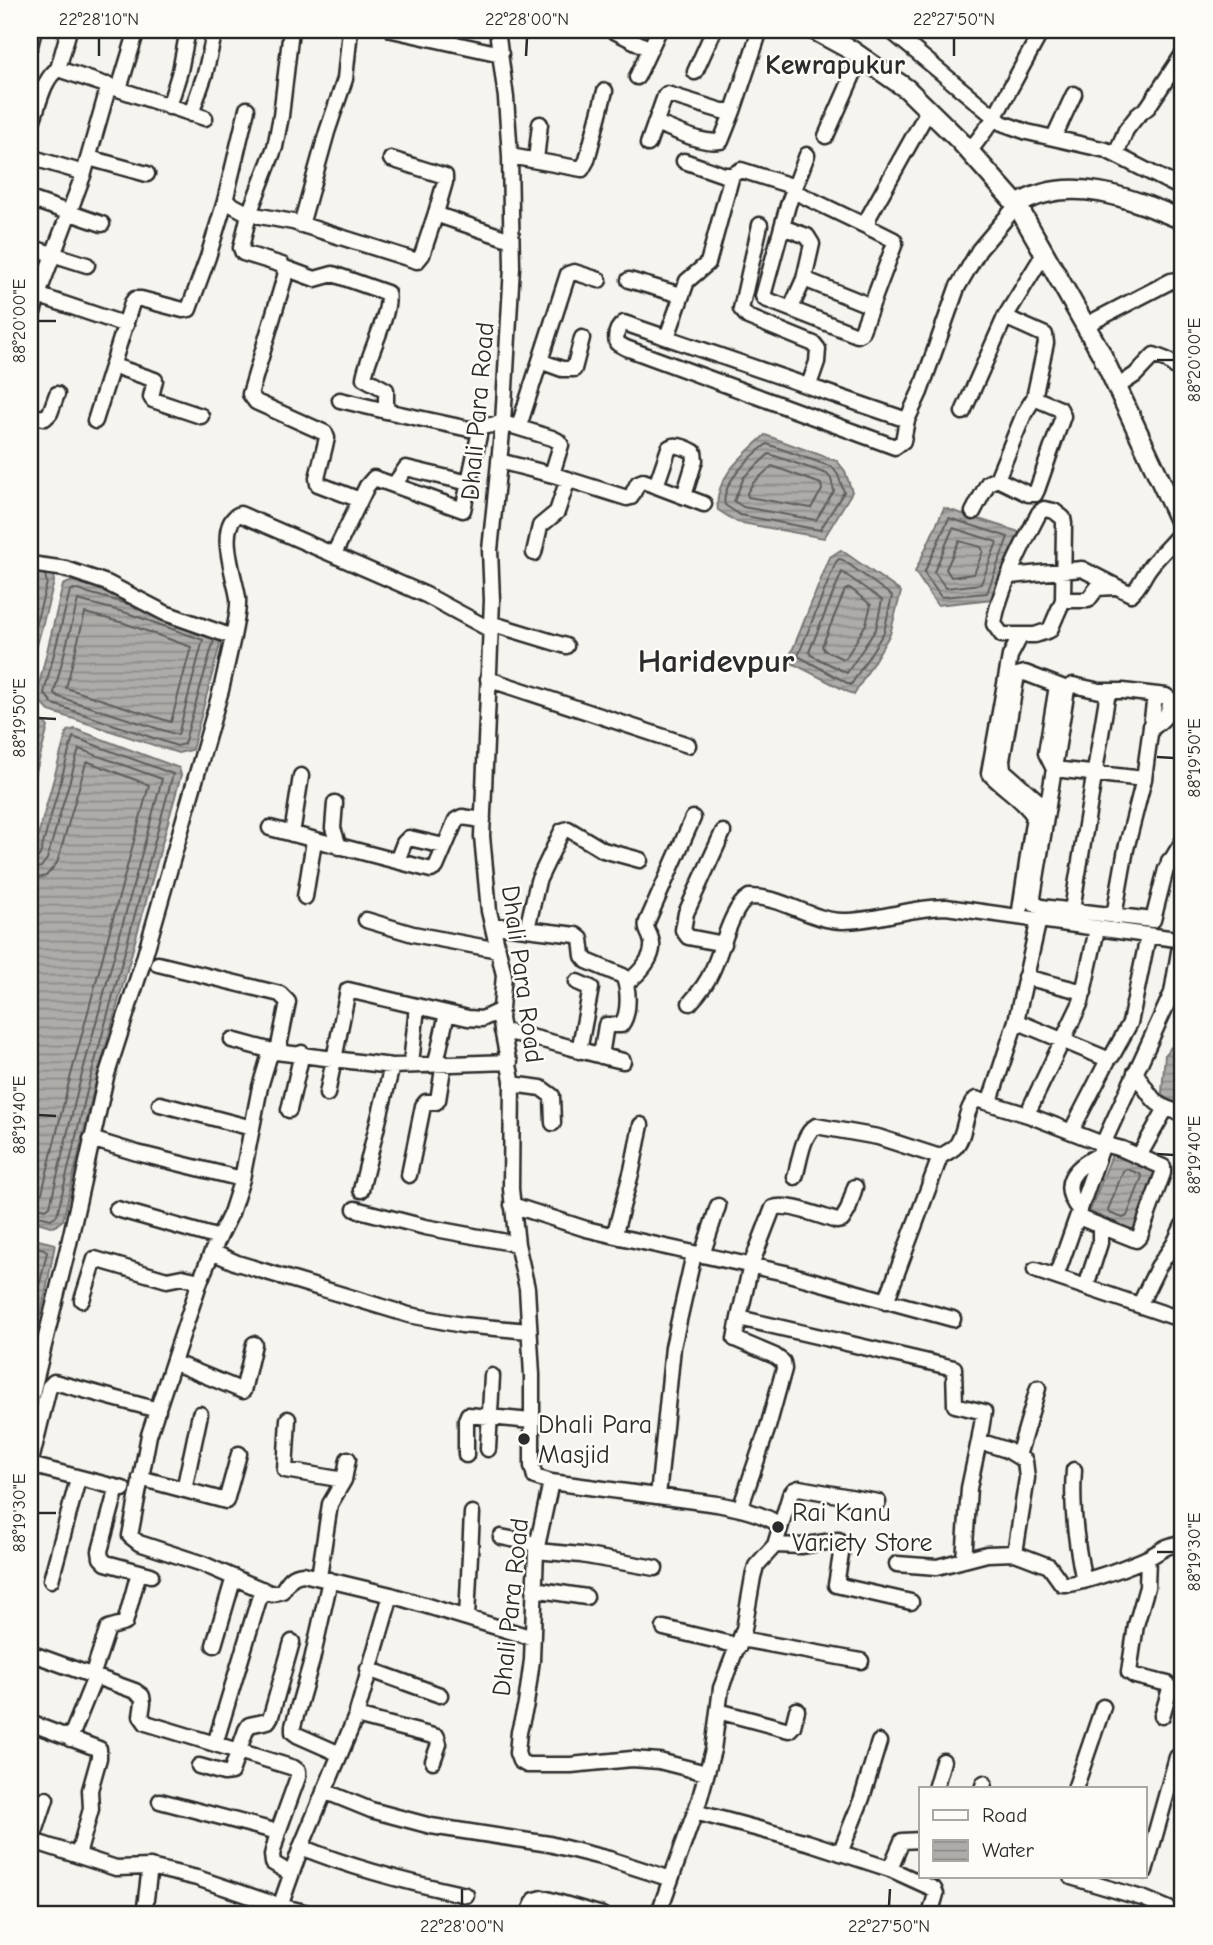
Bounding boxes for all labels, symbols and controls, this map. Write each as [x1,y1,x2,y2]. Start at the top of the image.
text: 22°28'10"N [59,9,139,30]
text: 22°28'00"N [485,9,569,30]
text: 22°27'50"N [913,9,995,30]
district label: Kewrapukur [765,49,906,81]
text: 88°20'00"E [9,279,30,363]
text: 88°20'00"E [1184,318,1205,402]
street label: Dhali Para Road [455,321,501,502]
district label: Haridevpur [638,642,795,680]
text: 88°19'50"E [9,678,30,758]
text: 88°19'50"E [1184,718,1205,798]
street label: Dhali Para Road [495,883,549,1065]
text: 88°19'40"E [9,1076,30,1154]
text: 88°19'40"E [1184,1116,1205,1194]
place label: Dhali Para Masjid [538,1410,652,1470]
marker: Dhali Para Masjid [516,1431,532,1447]
text: 88°19'30"E [9,1473,30,1553]
place label: Rai Kanu Variety Store [792,1498,933,1558]
text: 88°19'30"E [1184,1512,1205,1592]
street label: Dhali Para Road [487,1517,535,1698]
marker: Rai Kanu Variety Store [770,1519,786,1535]
legend [919,1787,1146,1878]
text: Road [982,1803,1027,1827]
text: Water [982,1838,1035,1862]
text: 22°28'00"N [420,1916,504,1937]
text: 22°27'50"N [848,1916,930,1937]

